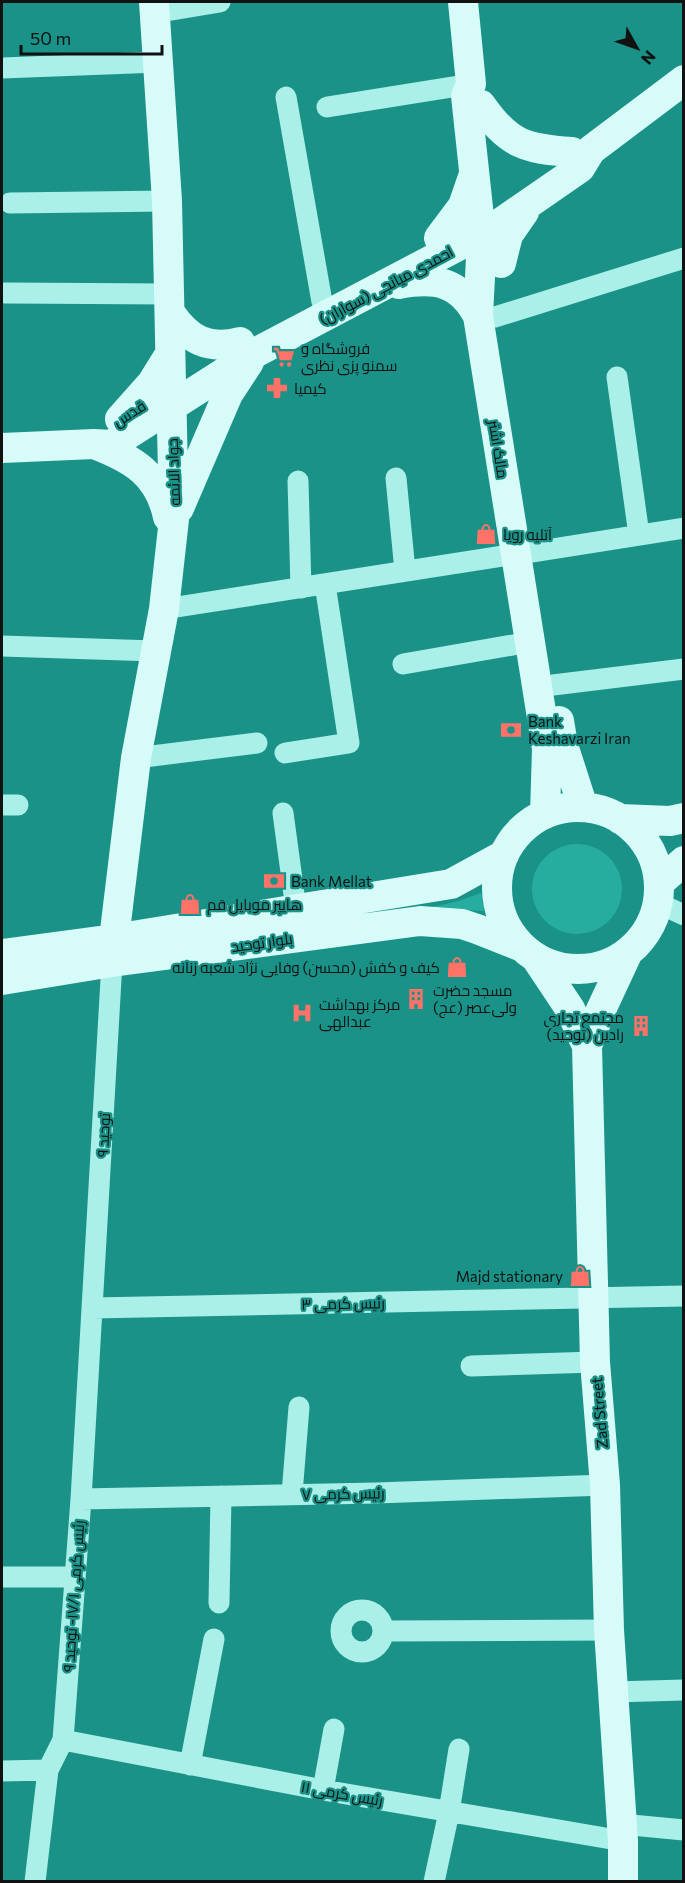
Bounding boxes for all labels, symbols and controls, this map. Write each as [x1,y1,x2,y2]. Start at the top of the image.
scale bar [21,18,162,56]
north arrow [607,18,667,78]
text: 50 m [30,27,71,49]
text: N [638,47,660,69]
street label: احمدی میانجی (سواران) [316,242,457,330]
place label: فروشگاه و سمنو پزی نظری [301,339,397,376]
supermarket icon: فروشگاه و سمنو پزی نظری [272,345,296,369]
pharmacy icon: کیمیا [265,376,289,400]
place label: کیمیا [294,379,327,397]
street label: قدس [109,396,150,432]
street label: مالک اشتر [484,418,512,480]
street label: جواد الائمه [163,438,184,506]
shop icon: آتلیه رویا [474,522,498,546]
place label: آتلیه رویا [503,525,552,544]
place label: Bank Keshavarzi Iran [528,712,631,747]
bank icon: Bank Keshavarzi Iran [499,718,523,742]
bank icon: Bank Mellat [262,869,286,893]
place label: Bank Mellat [291,872,372,890]
shop icon: هایپر موبایل قم [178,892,202,916]
place label: هایپر موبایل قم [207,895,302,915]
street label: بلوار توحید [230,929,294,956]
shop icon: کیف و کفش (محسن) وفایی نژاد شعبه زنانه [445,955,469,979]
place label: کیف و کفش (محسن) وفایی نژاد شعبه زنانه [172,958,440,978]
place label: مسجد حضرت ولی‌عصر (عج) [433,981,517,1019]
building icon: مسجد حضرت ولی‌عصر (عج) [404,987,428,1011]
place label: مرکز بهداشت عبدالهی [319,995,401,1032]
hospital icon: مرکز بهداشت عبدالهی [290,1001,314,1025]
place label: مجتمع تجاری رادین (توحید) [544,1008,624,1045]
building icon: مجتمع تجاری رادین (توحید) [629,1014,653,1038]
street label: توحید ۹ [93,1113,114,1158]
shop icon: Majd stationary [568,1264,592,1288]
place label: Majd stationary [456,1267,563,1285]
street label: رئیس کرمی ۳ [301,1293,385,1315]
street label: Zad Street [587,1376,611,1450]
street label: رئیس کرمی ۷ [301,1483,385,1505]
street label: رئیس کرمی ۱۷/۱- توحید ۹ [59,1519,89,1673]
street label: رئیس کرمی ۱۱ [299,1777,384,1811]

